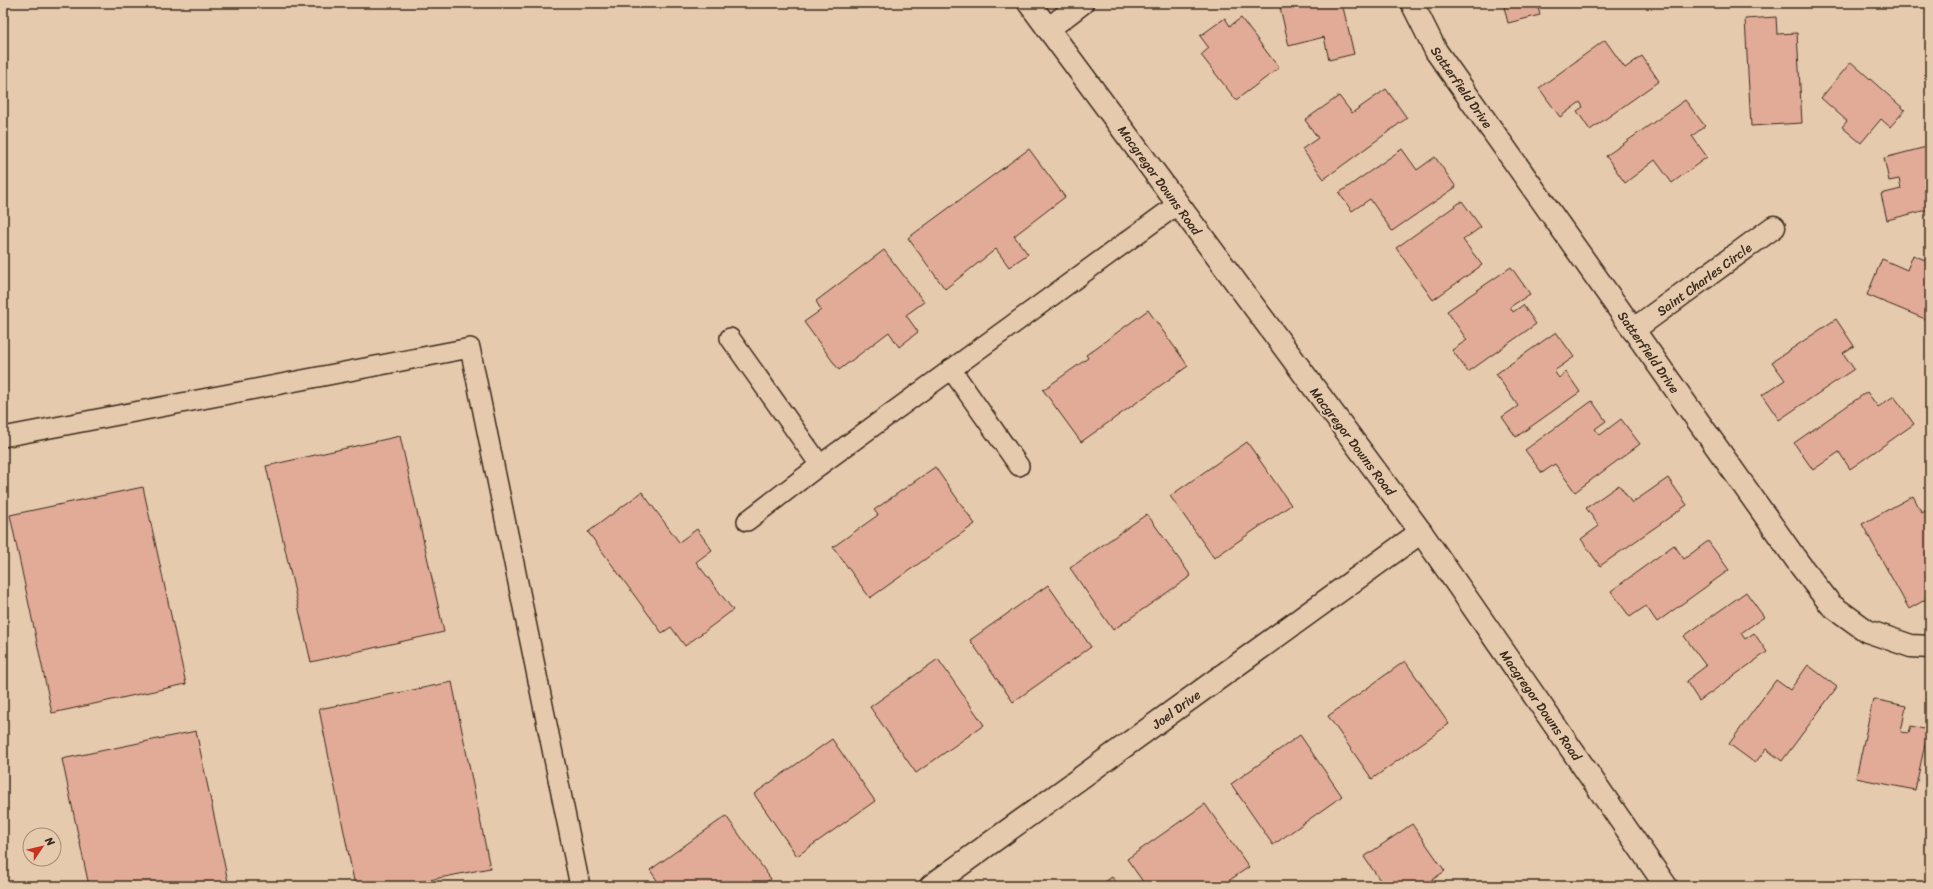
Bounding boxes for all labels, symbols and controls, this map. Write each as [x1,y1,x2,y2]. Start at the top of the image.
street label: Satterfield Drive [1424,41,1499,134]
street label: Macgregor Downs Road [1112,120,1208,241]
street label: Saint Charles Circle [1652,237,1757,322]
street label: Satterfield Drive [1611,306,1686,399]
street label: Macgregor Downs Road [1304,382,1402,502]
street label: Macgregor Downs Road [1493,645,1588,767]
street label: Joel Drive [1146,683,1206,736]
north arrow [22,827,62,867]
text: N [39,832,60,850]

